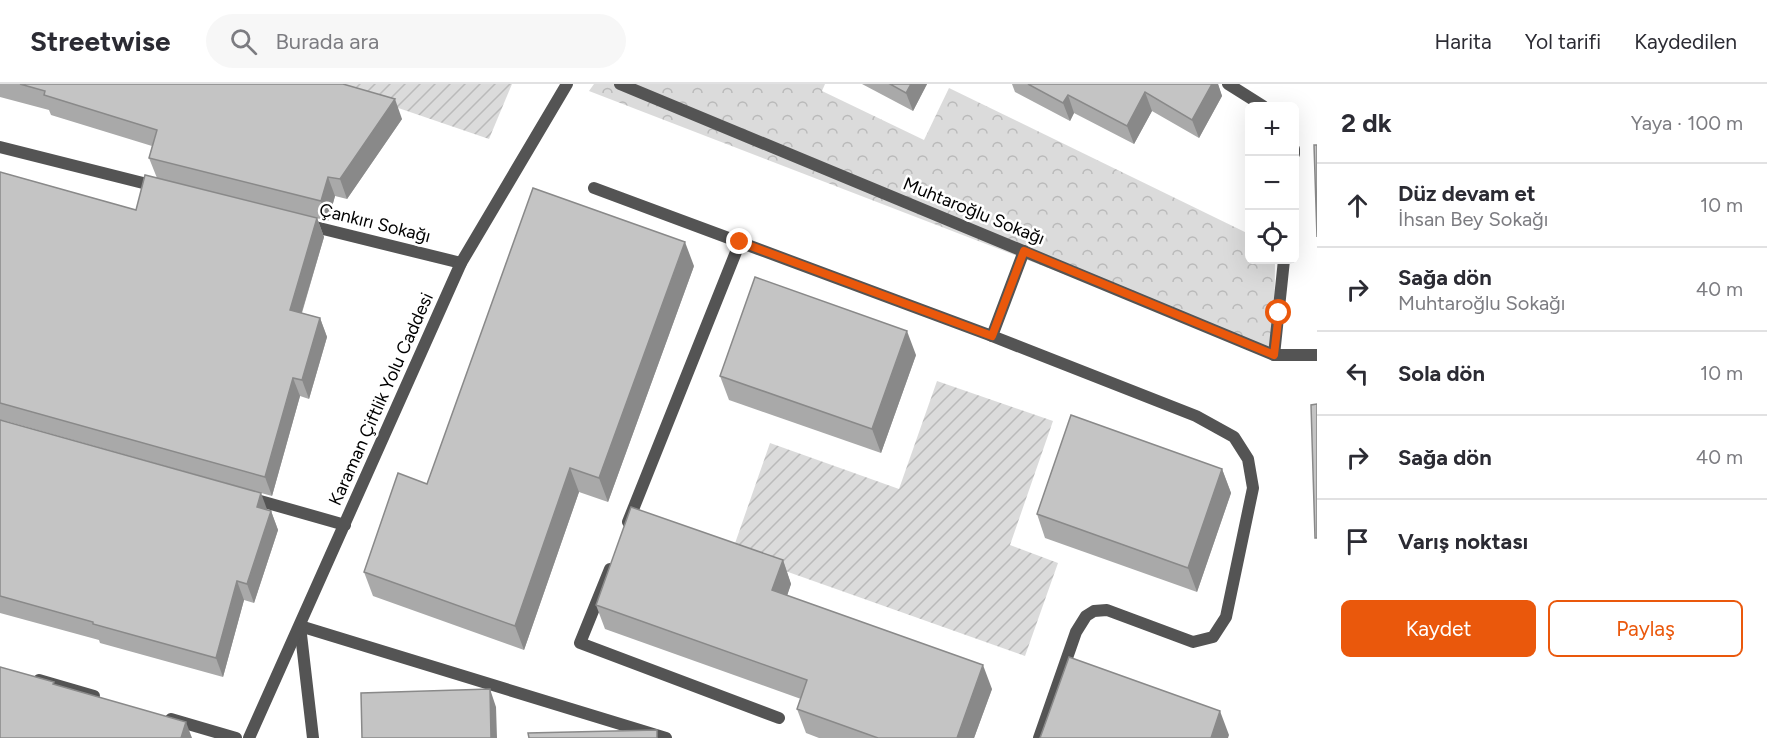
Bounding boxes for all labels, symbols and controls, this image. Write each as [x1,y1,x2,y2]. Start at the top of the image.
search box [206,14,626,68]
text: Streetwise [30,24,170,58]
icon: search [227,25,260,58]
text: Burada ara [275,28,379,55]
text: Harita [1435,29,1492,54]
text: Yol tarifi [1525,29,1601,54]
text: Kaydedilen [1634,29,1737,54]
map controls [1245,102,1299,264]
button: + [1245,102,1299,156]
text: 2 dk [1341,107,1392,139]
text: Yaya · 100 m [1631,111,1743,135]
button: − [1245,156,1299,210]
street label: Muhtaroğlu Sokağı [900,173,1048,249]
text: Düz devam et [1398,180,1535,207]
icon: ahead [1341,189,1374,222]
text: 10 m [1700,193,1743,217]
street label: Çankırı Sokağı [317,199,433,247]
text: İhsan Bey Sokağı [1398,207,1548,231]
button: locate [1245,210,1299,264]
route end [726,228,752,254]
text: Sağa dön [1398,264,1492,291]
icon: right [1341,273,1374,306]
text: 40 m [1696,277,1743,301]
street label: Karaman Çiftlik Yolu Caddesi [324,289,438,509]
text: Muhtaroğlu Sokağı [1398,291,1566,315]
route start [1265,299,1291,325]
icon: left [1341,357,1374,390]
text: Sola dön [1398,360,1485,387]
text: 10 m [1700,361,1743,385]
icon: right [1341,441,1374,474]
text: Sağa dön [1398,444,1492,471]
text: 40 m [1696,445,1743,469]
icon: arrive [1341,525,1374,558]
text: Varış noktası [1398,528,1528,555]
button: Kaydet [1341,600,1536,657]
button: Paylaş [1548,600,1743,657]

